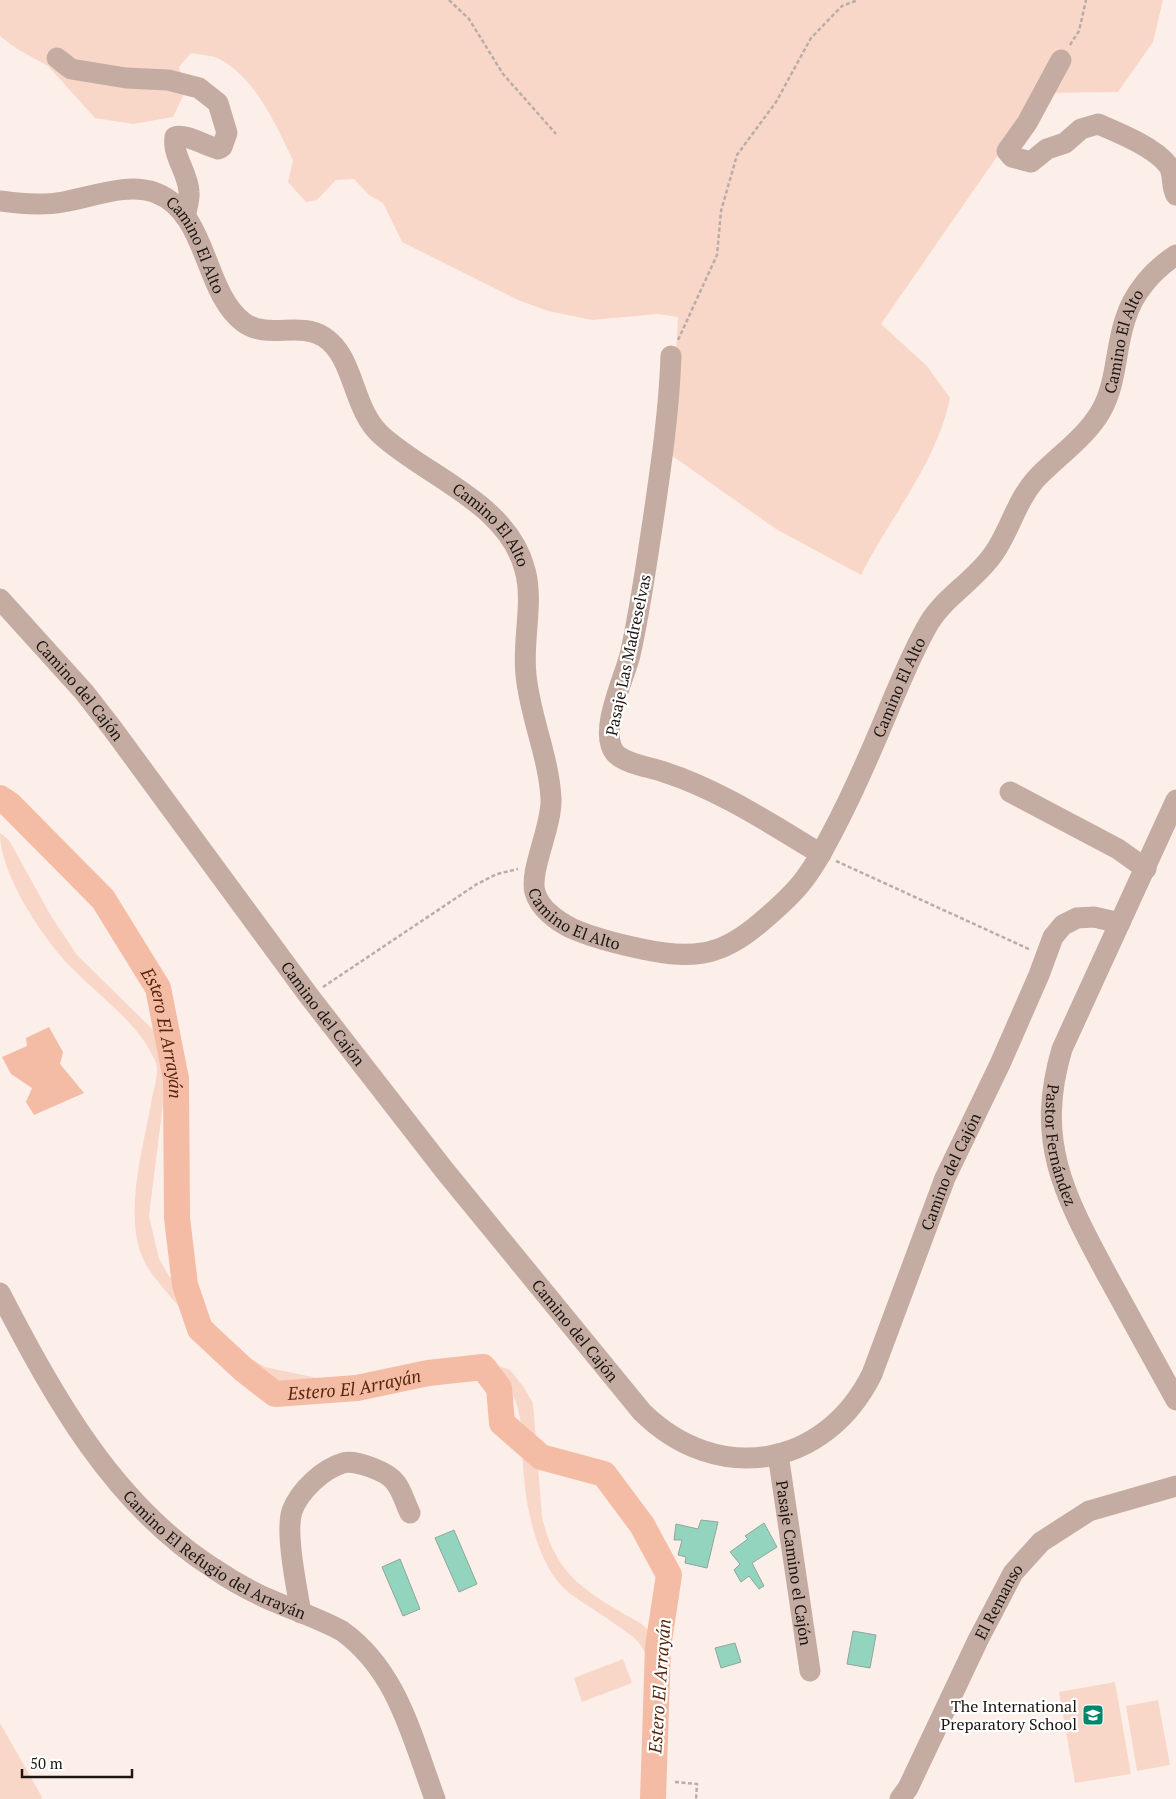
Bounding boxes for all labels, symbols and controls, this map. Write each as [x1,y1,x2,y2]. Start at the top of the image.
street label: Camino El Alto [162,191,230,297]
street label: Camino El Alto [1098,285,1148,396]
street label: Camino El Alto [448,478,534,570]
street label: Pasaje Las Madreselvas [600,572,656,738]
street label: Camino El Alto [867,633,931,741]
street label: Camino del Cajón [31,635,129,746]
street label: Camino El Alto [523,885,623,955]
street label: Camino del Cajón [276,957,371,1071]
water label: Estero El Arrayán [135,962,188,1099]
street label: Pastor Fernández [1040,1083,1082,1209]
street label: Camino del Cajón [915,1109,986,1234]
street label: Camino del Cajón [527,1274,624,1387]
water label: Estero El Arrayán [286,1363,423,1405]
street label: Pasaje Camino el Cajón [771,1479,817,1647]
street label: Camino El Refugio del Arrayán [118,1485,310,1624]
street label: El Remanso [969,1558,1028,1643]
water label: Estero El Arrayán [642,1618,676,1755]
place label: The International Preparatory School [941,1695,1077,1735]
school or university icon: The International Preparatory School [1081,1703,1105,1727]
scale bar [22,1746,132,1778]
text: 50 m [30,1753,63,1773]

